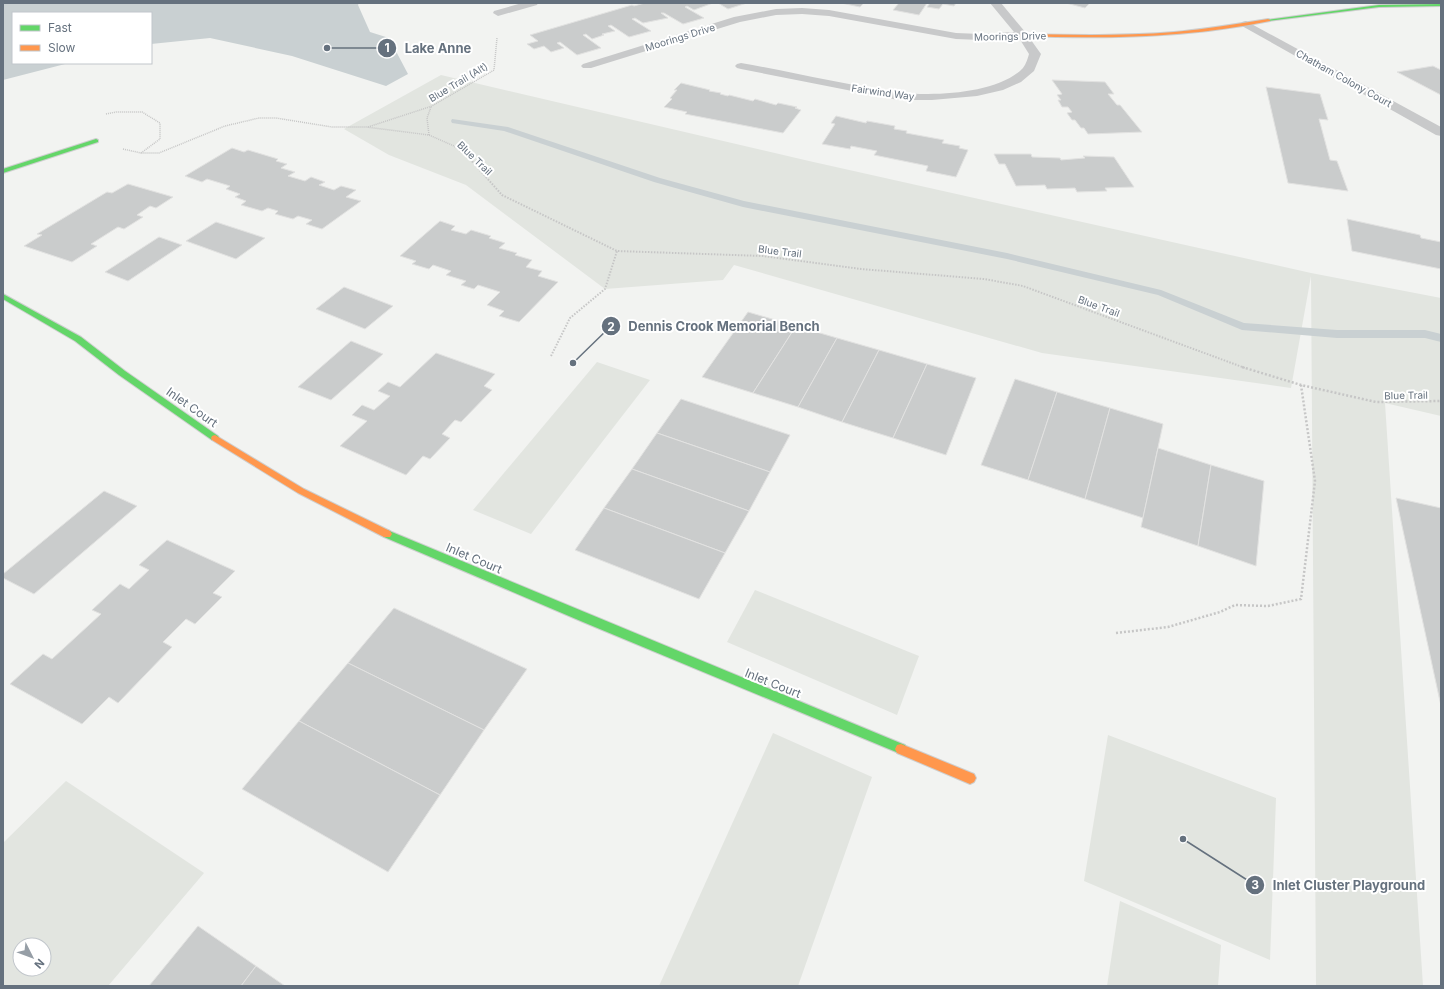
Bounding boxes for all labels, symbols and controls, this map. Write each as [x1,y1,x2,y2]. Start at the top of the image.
legend [12,12,152,64]
text: Fast [48,20,72,35]
street label: Moorings Drive [644,21,716,53]
street label: Moorings Drive [974,29,1046,43]
callout: Lake Anne [377,36,479,61]
text: Slow [48,40,76,55]
text: 1 [384,40,390,55]
text: Lake Anne [405,40,472,56]
street label: Chatham Colony Court [1294,47,1395,110]
street label: Blue Trail (Alt) [426,60,490,104]
street label: Fairwind Way [851,82,916,102]
street label: Blue Trail [455,139,495,177]
street label: Blue Trail [758,242,802,260]
street label: Blue Trail [1076,293,1122,319]
callout: Dennis Crook Memorial Bench [601,314,828,339]
text: Dennis Crook Memorial Bench [628,318,820,334]
text: 2 [607,319,615,334]
street label: Inlet Court [163,384,221,430]
street label: Blue Trail [1384,389,1428,401]
street label: Inlet Court [444,540,504,576]
street label: Inlet Court [743,665,803,701]
callout: Inlet Cluster Playground [1245,873,1433,898]
text: 3 [1251,877,1259,892]
text: Inlet Cluster Playground [1273,877,1425,893]
north arrow [12,937,52,977]
text: N [31,956,47,971]

